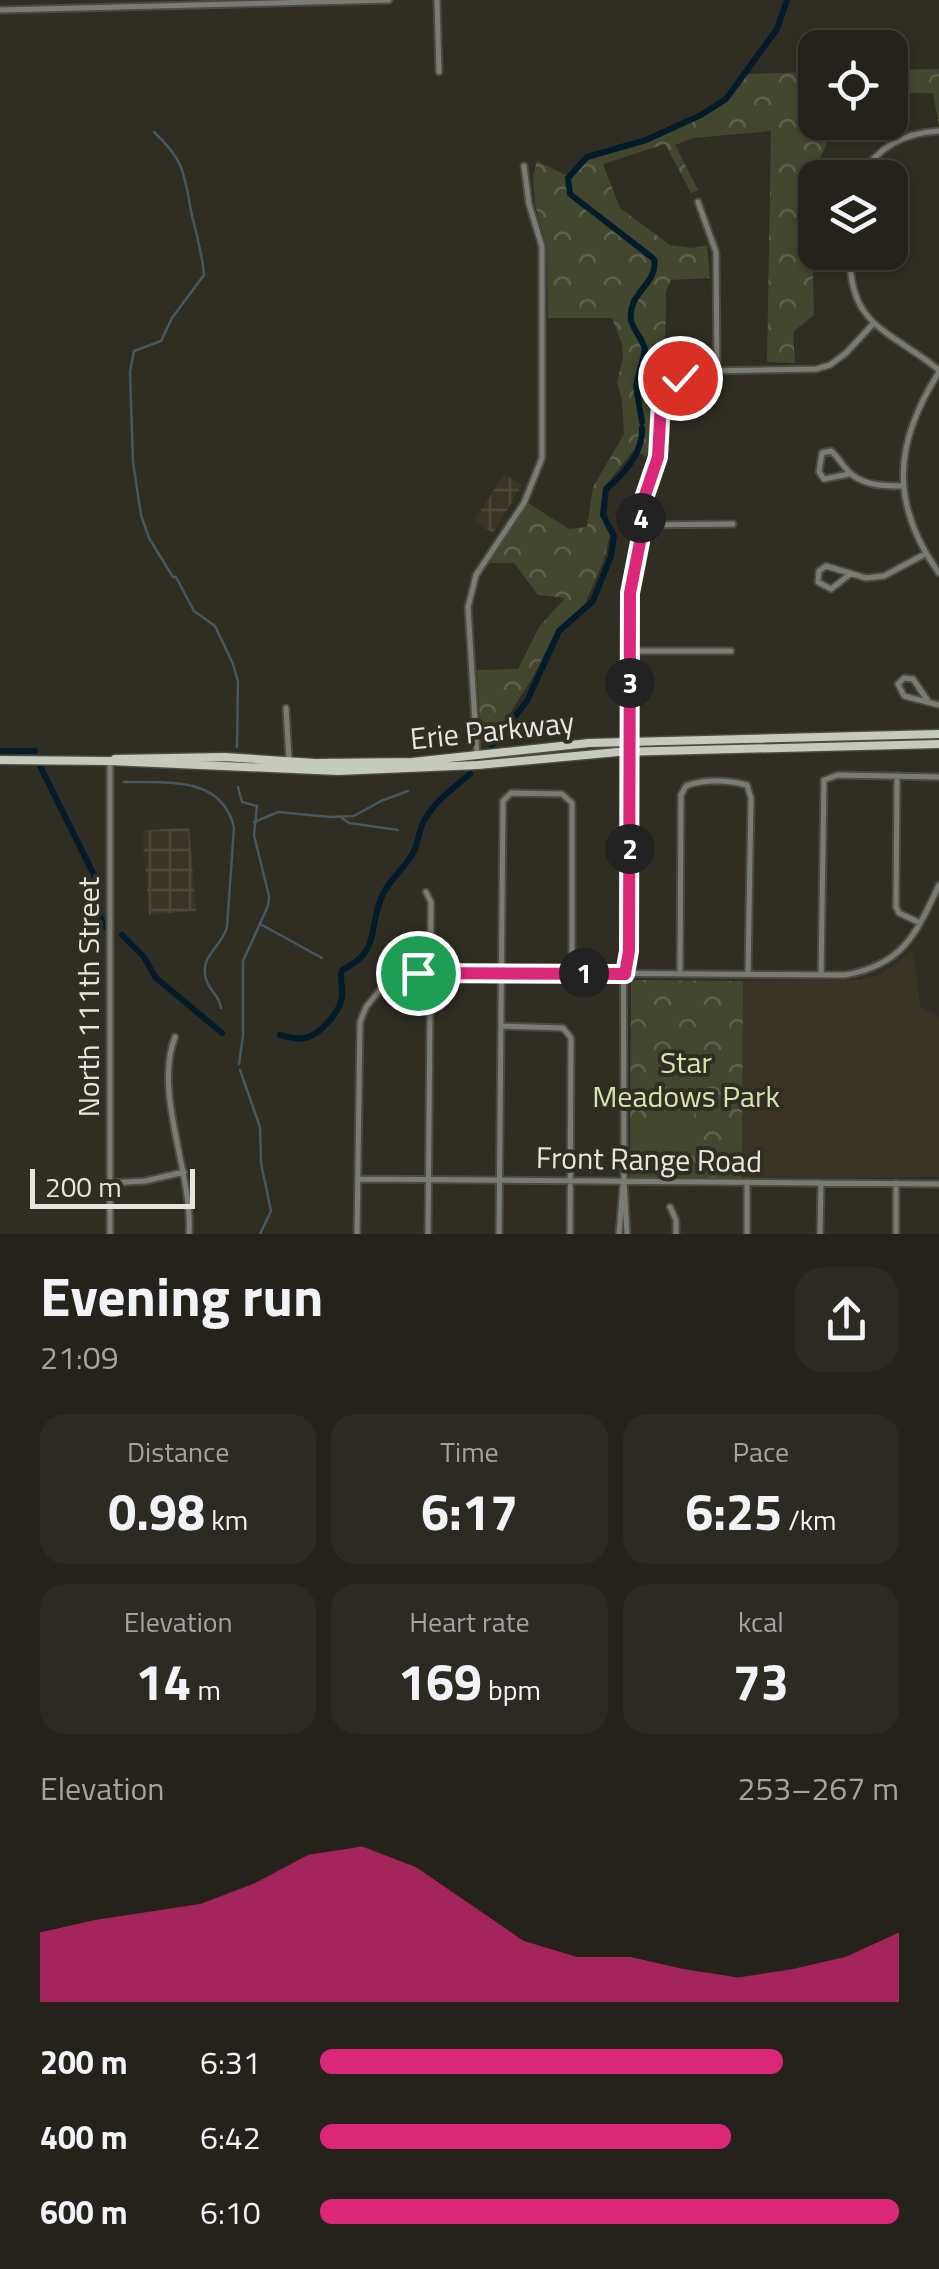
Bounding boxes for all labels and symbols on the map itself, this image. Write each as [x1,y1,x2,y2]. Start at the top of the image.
pin [638,336,723,421]
pin: 4 [616,493,666,543]
pin: 3 [605,658,655,708]
street label: Erie Parkway [408,699,576,761]
pin: 2 [605,824,655,874]
street label: North 111th Street [65,876,111,1117]
pin [376,931,461,1016]
pin: 1 [559,948,609,998]
park label: Star Meadows Park [592,1039,780,1119]
street label: Front Range Road [536,1134,762,1184]
scale bar [30,1164,195,1208]

